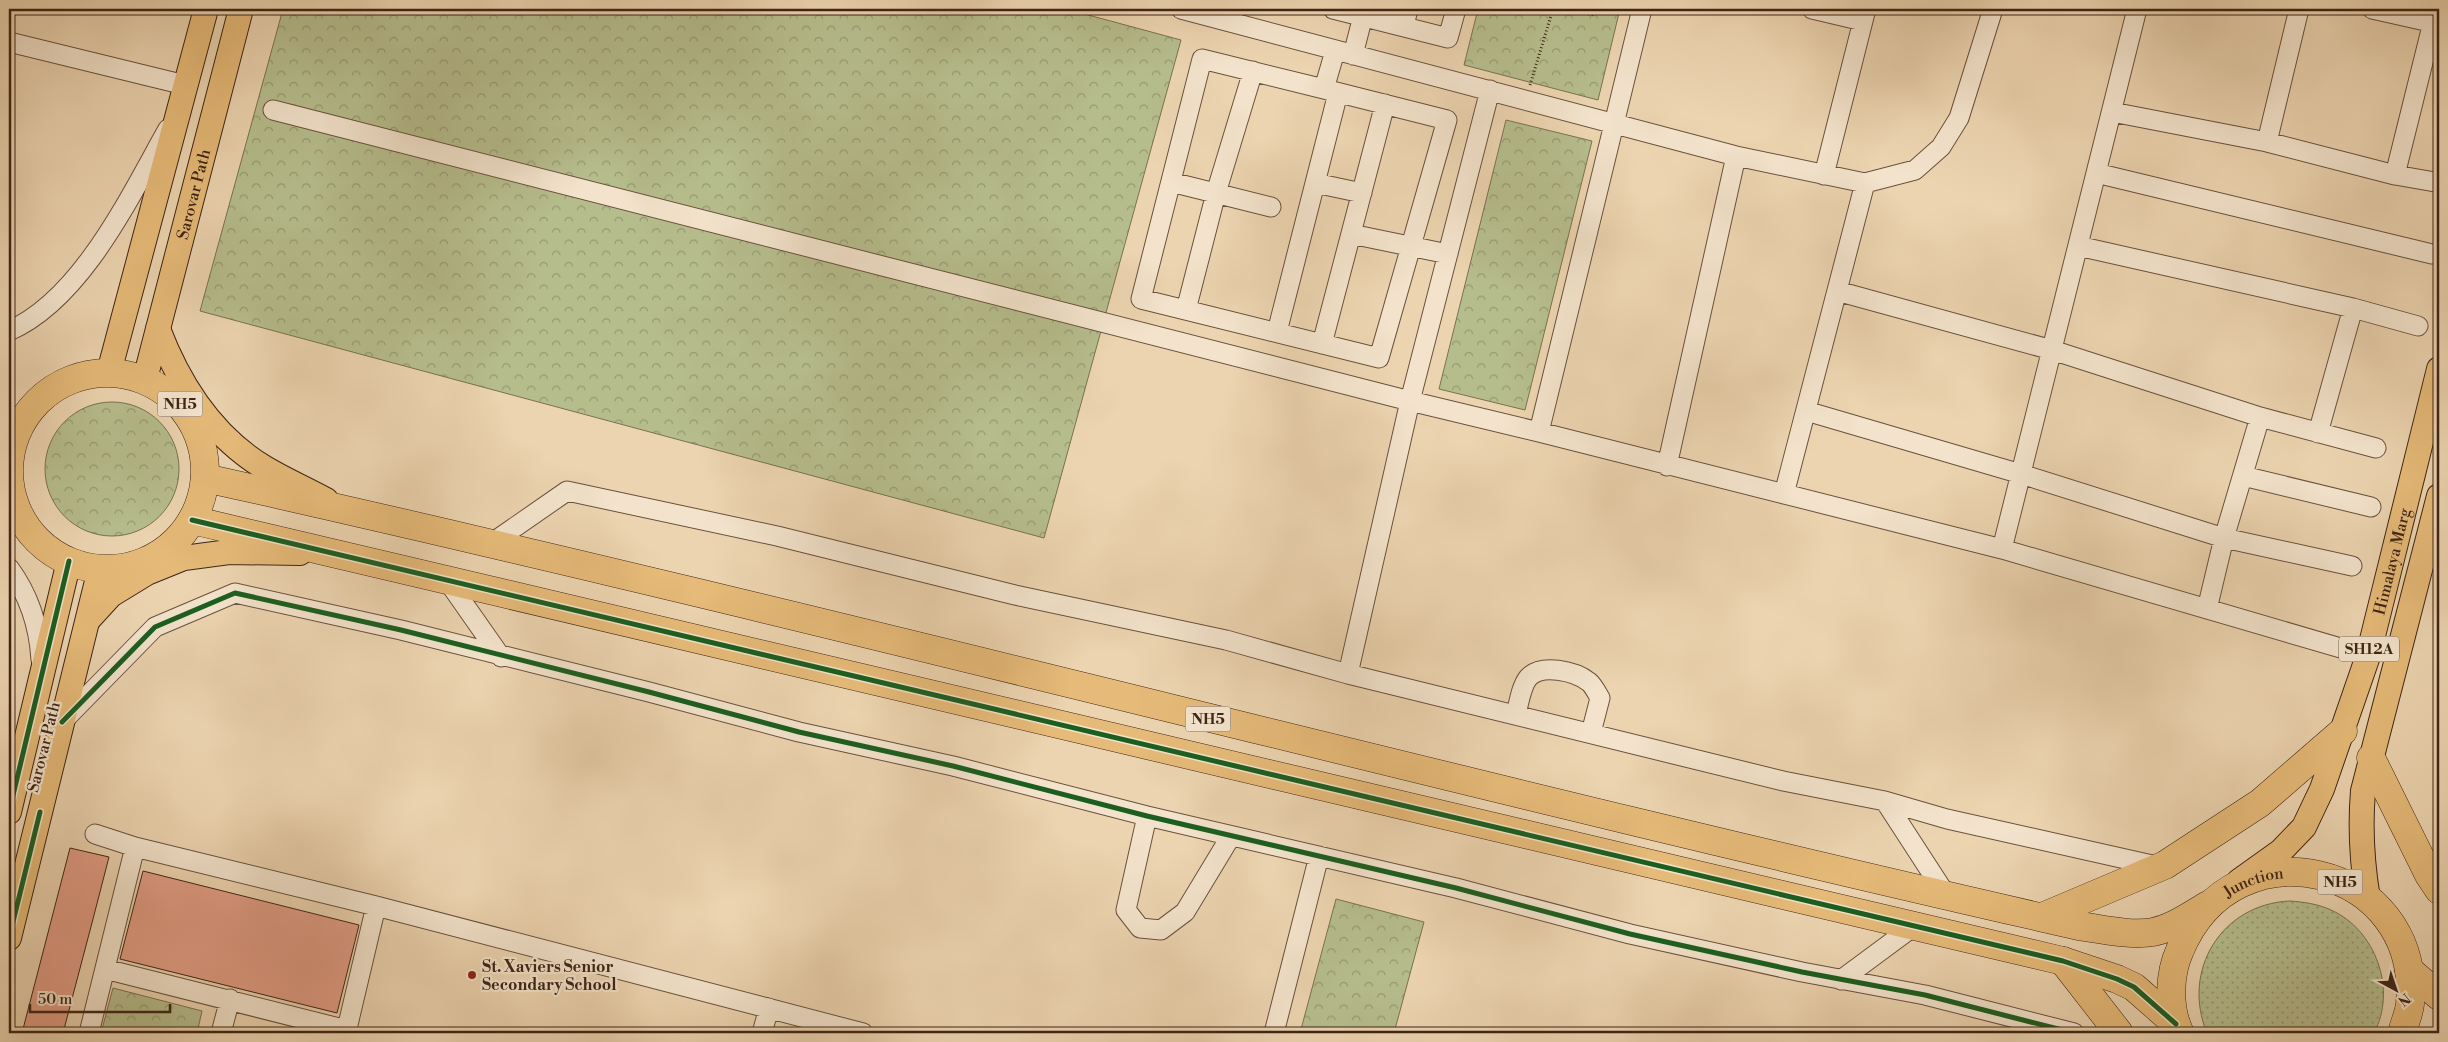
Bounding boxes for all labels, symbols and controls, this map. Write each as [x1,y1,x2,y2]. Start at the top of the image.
street label: Sarovar Path [173,147,215,242]
road number: NH5 [158,392,202,416]
street label: Himalaya Marg [2370,506,2415,617]
road number: SH12A [2339,636,2399,662]
street label: Sarovar Path [23,700,65,795]
road number: NH5 [1186,706,1230,732]
street label: Junction [2219,863,2285,903]
road number: NH5 [2318,870,2362,894]
place label: St. Xaviers Senior Secondary School [482,957,617,995]
north arrow [2370,964,2420,1014]
marker: St. Xaviers Senior Secondary School [466,969,478,981]
scale bar [30,982,170,1014]
text: N [2394,989,2414,1010]
text: 50 m [38,990,72,1009]

